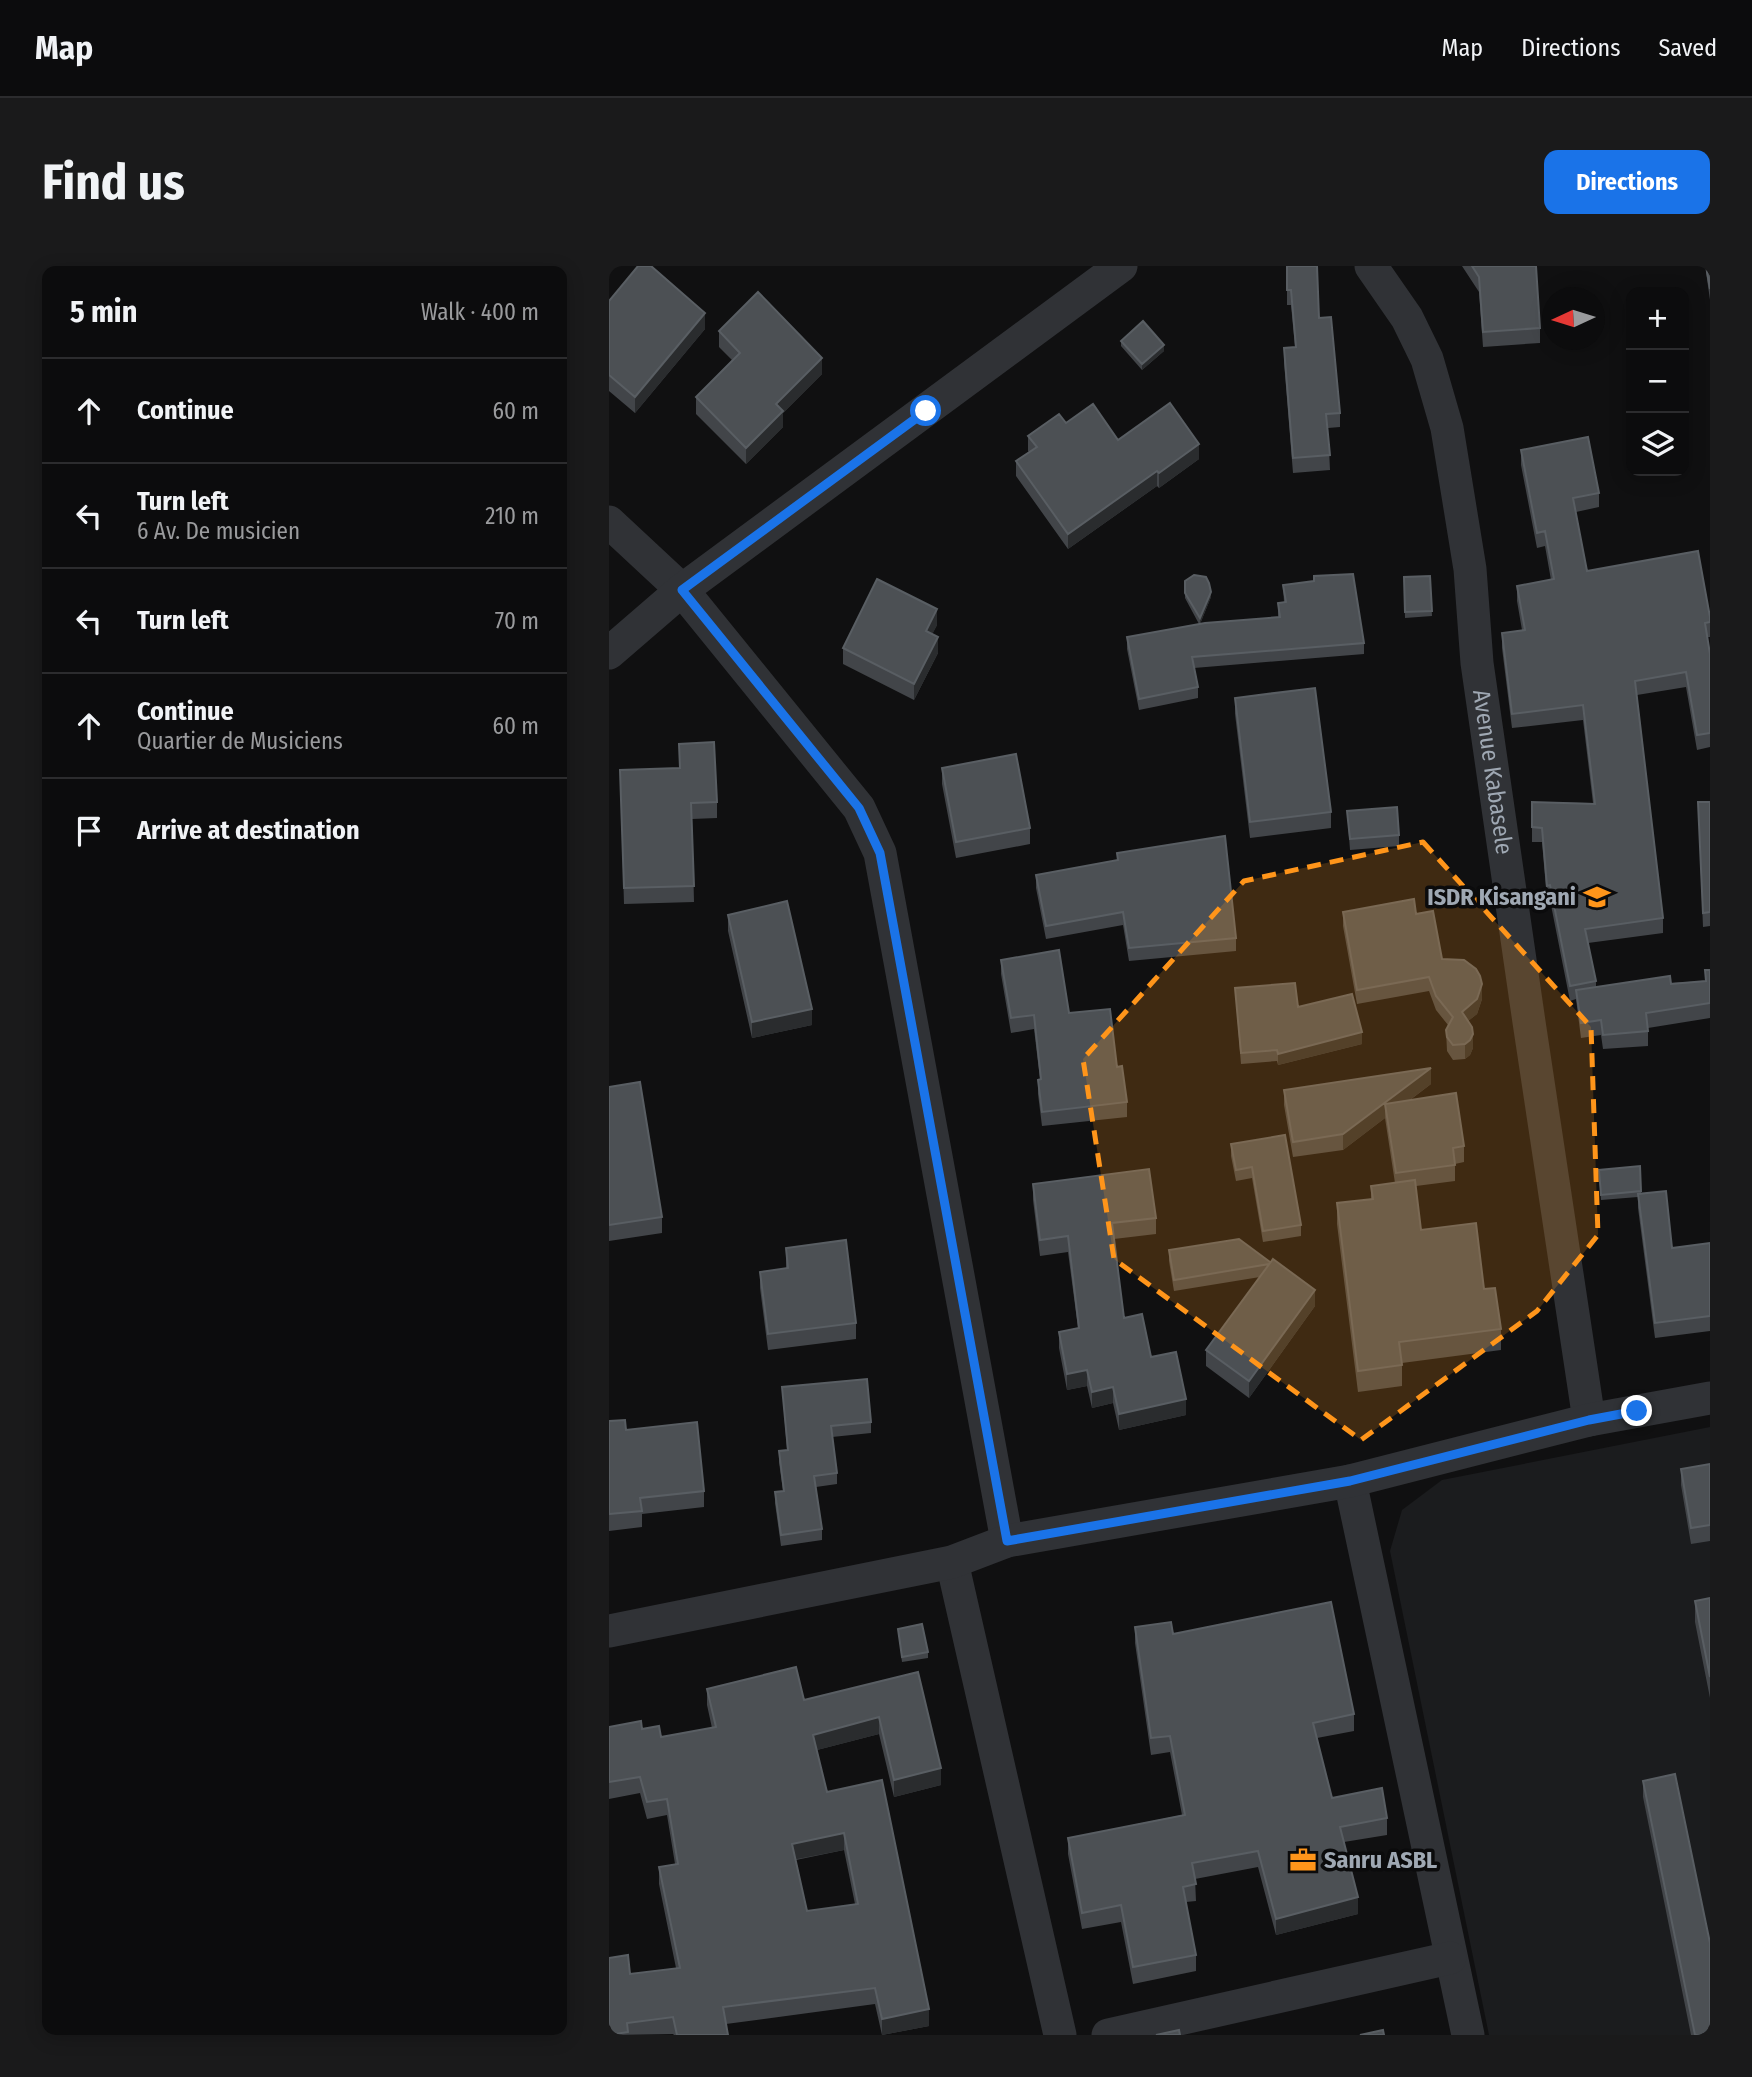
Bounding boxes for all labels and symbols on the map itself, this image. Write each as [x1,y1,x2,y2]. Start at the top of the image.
north arrow [1542,287,1605,350]
route start [910,395,941,426]
street label: Avenue Kabasele [1467,688,1519,856]
school or university icon: ISDR Kisangani [1582,882,1612,912]
place label: ISDR Kisangani [1427,883,1576,911]
route end [1621,1395,1652,1426]
office icon: Sanru ASBL [1288,1845,1318,1875]
place label: Sanru ASBL [1324,1846,1437,1874]

